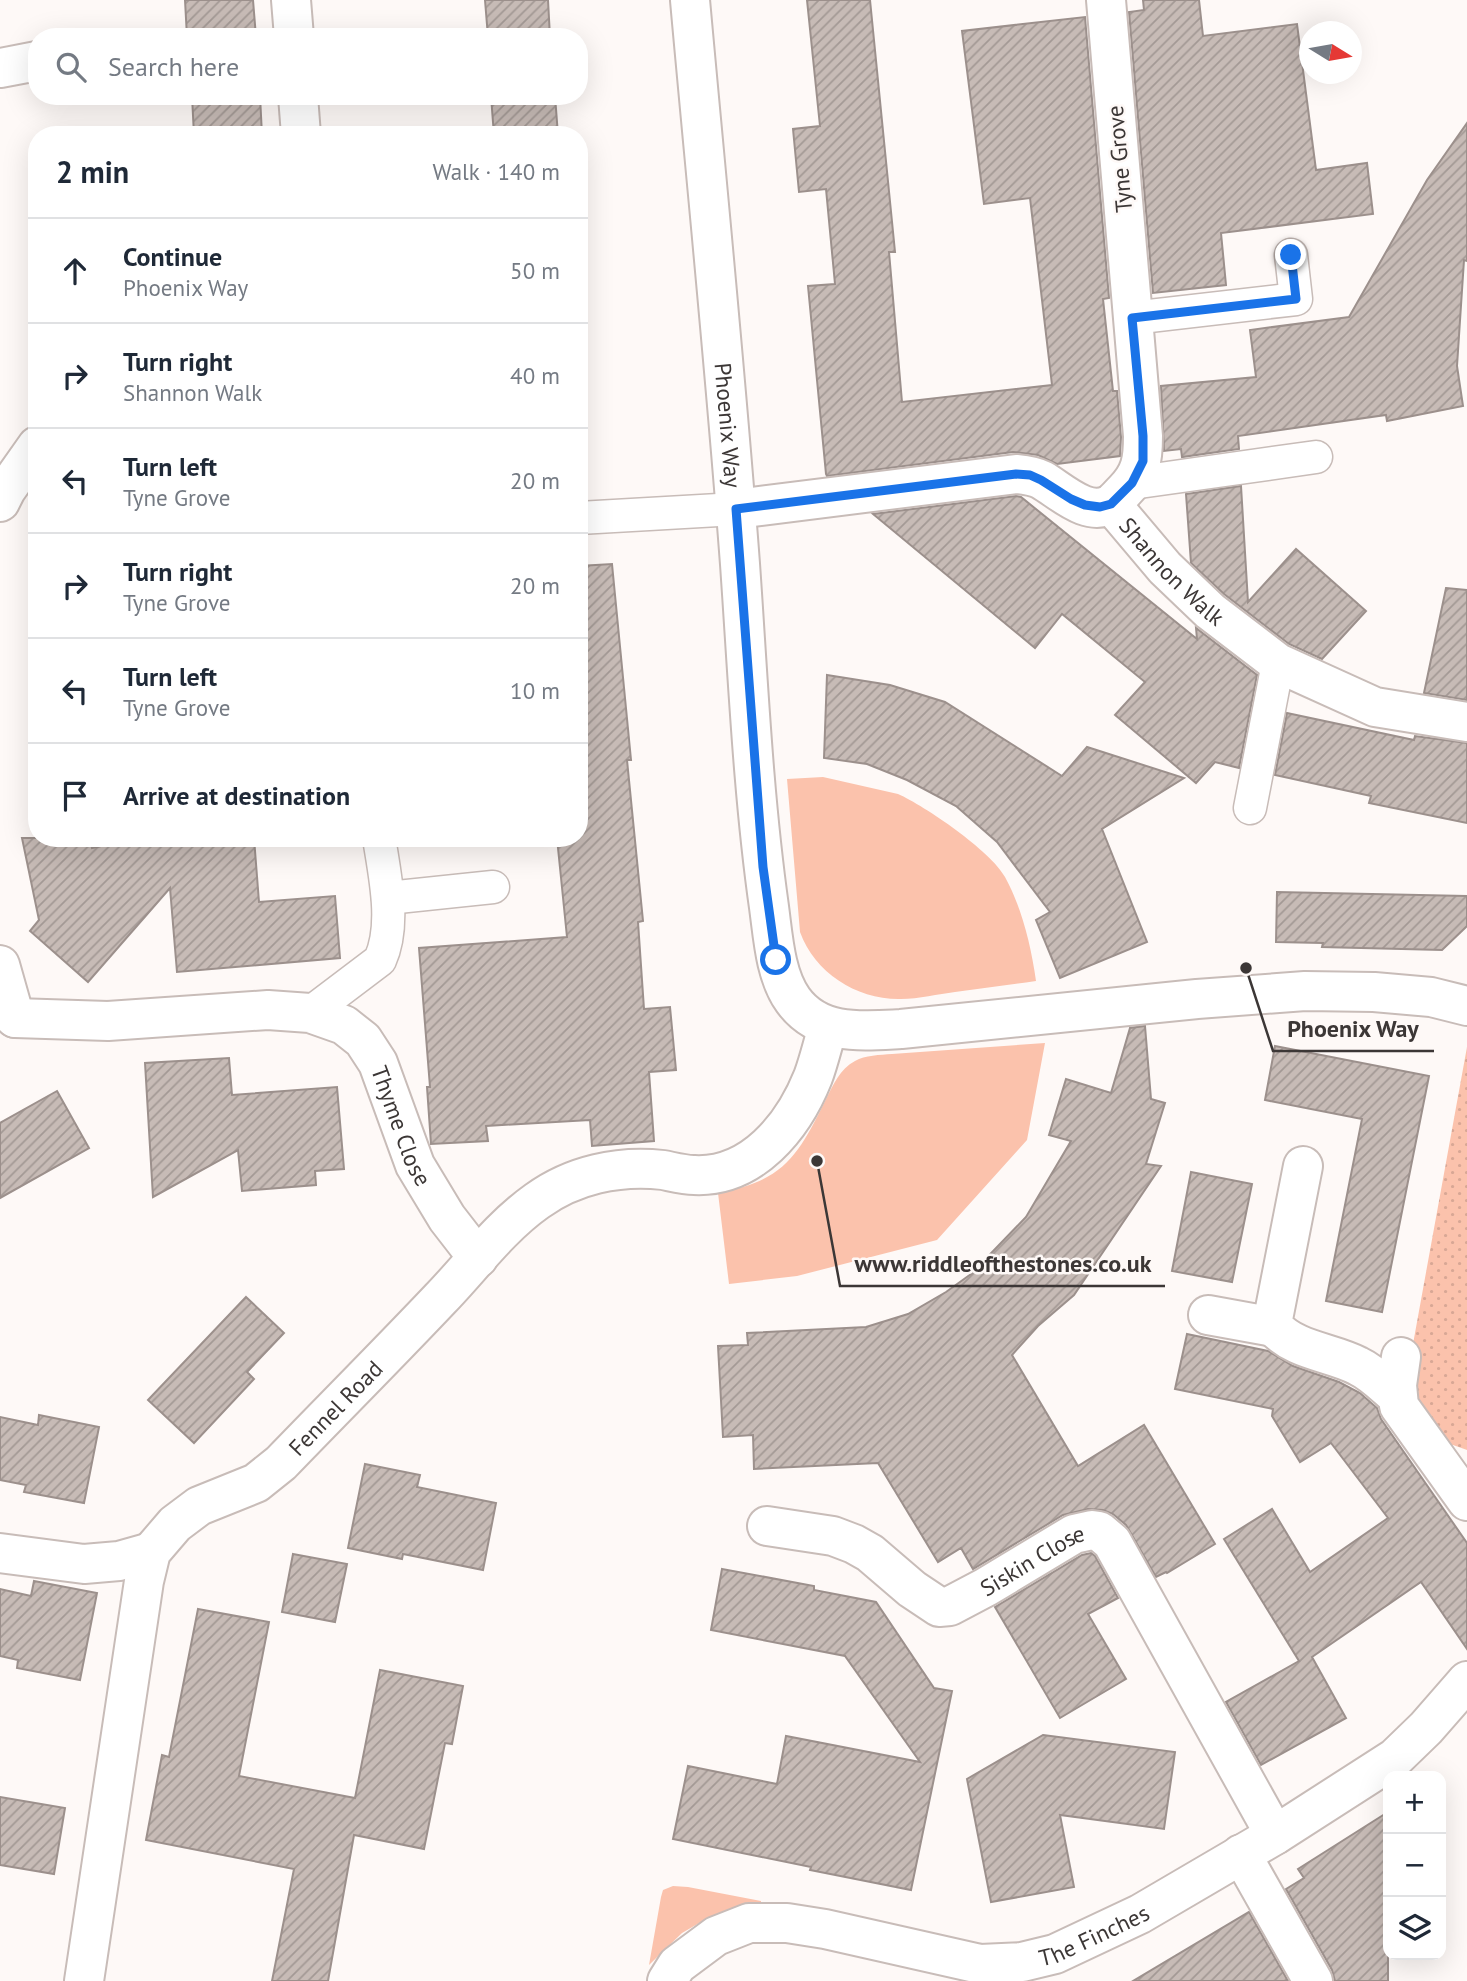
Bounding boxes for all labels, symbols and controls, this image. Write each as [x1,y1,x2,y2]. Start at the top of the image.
north arrow [1299,21,1362,84]
search box [28,28,588,105]
icon: search [52,48,90,86]
text: Search here [108,50,239,83]
street label: Tyne Grove [1100,104,1138,214]
text: 2 min [56,152,129,191]
text: Walk · 140 m [433,157,560,186]
route end [1275,239,1306,270]
text: Continue [123,240,222,273]
icon: ahead [56,252,94,290]
text: 50 m [510,256,560,285]
text: Phoenix Way [123,273,248,302]
text: Turn right [123,345,232,378]
icon: right [56,357,94,395]
text: 40 m [510,361,560,390]
street label: Phoenix Way [709,362,749,489]
text: Shannon Walk [123,378,262,407]
text: Turn left [123,450,217,483]
icon: left [56,462,94,500]
text: 20 m [510,466,560,495]
text: Tyne Grove [123,483,230,512]
street label: Shannon Walk [1114,511,1230,631]
text: Turn right [123,555,232,588]
icon: right [56,567,94,605]
text: 20 m [510,571,560,600]
text: Tyne Grove [123,588,230,617]
text: Turn left [123,660,217,693]
icon: left [56,672,94,710]
text: 10 m [510,676,560,705]
text: Tyne Grove [123,693,230,722]
icon: arrive [56,777,94,815]
text: Arrive at destination [123,779,350,812]
route start [760,944,791,975]
callout: Phoenix Way [1273,1006,1434,1051]
text: Phoenix Way [1287,1013,1419,1044]
street label: Thyme Close [366,1061,438,1191]
callout: www.riddleofthestones.co.uk [840,1241,1165,1286]
text: www.riddleofthestones.co.uk [854,1248,1152,1279]
street label: Fennel Road [282,1354,388,1461]
street label: Siskin Close [974,1518,1087,1602]
map controls [1383,1771,1446,1960]
button: + [1383,1771,1446,1834]
button: − [1383,1834,1446,1897]
button: layers [1383,1897,1446,1960]
street label: The Finches [1036,1898,1154,1972]

